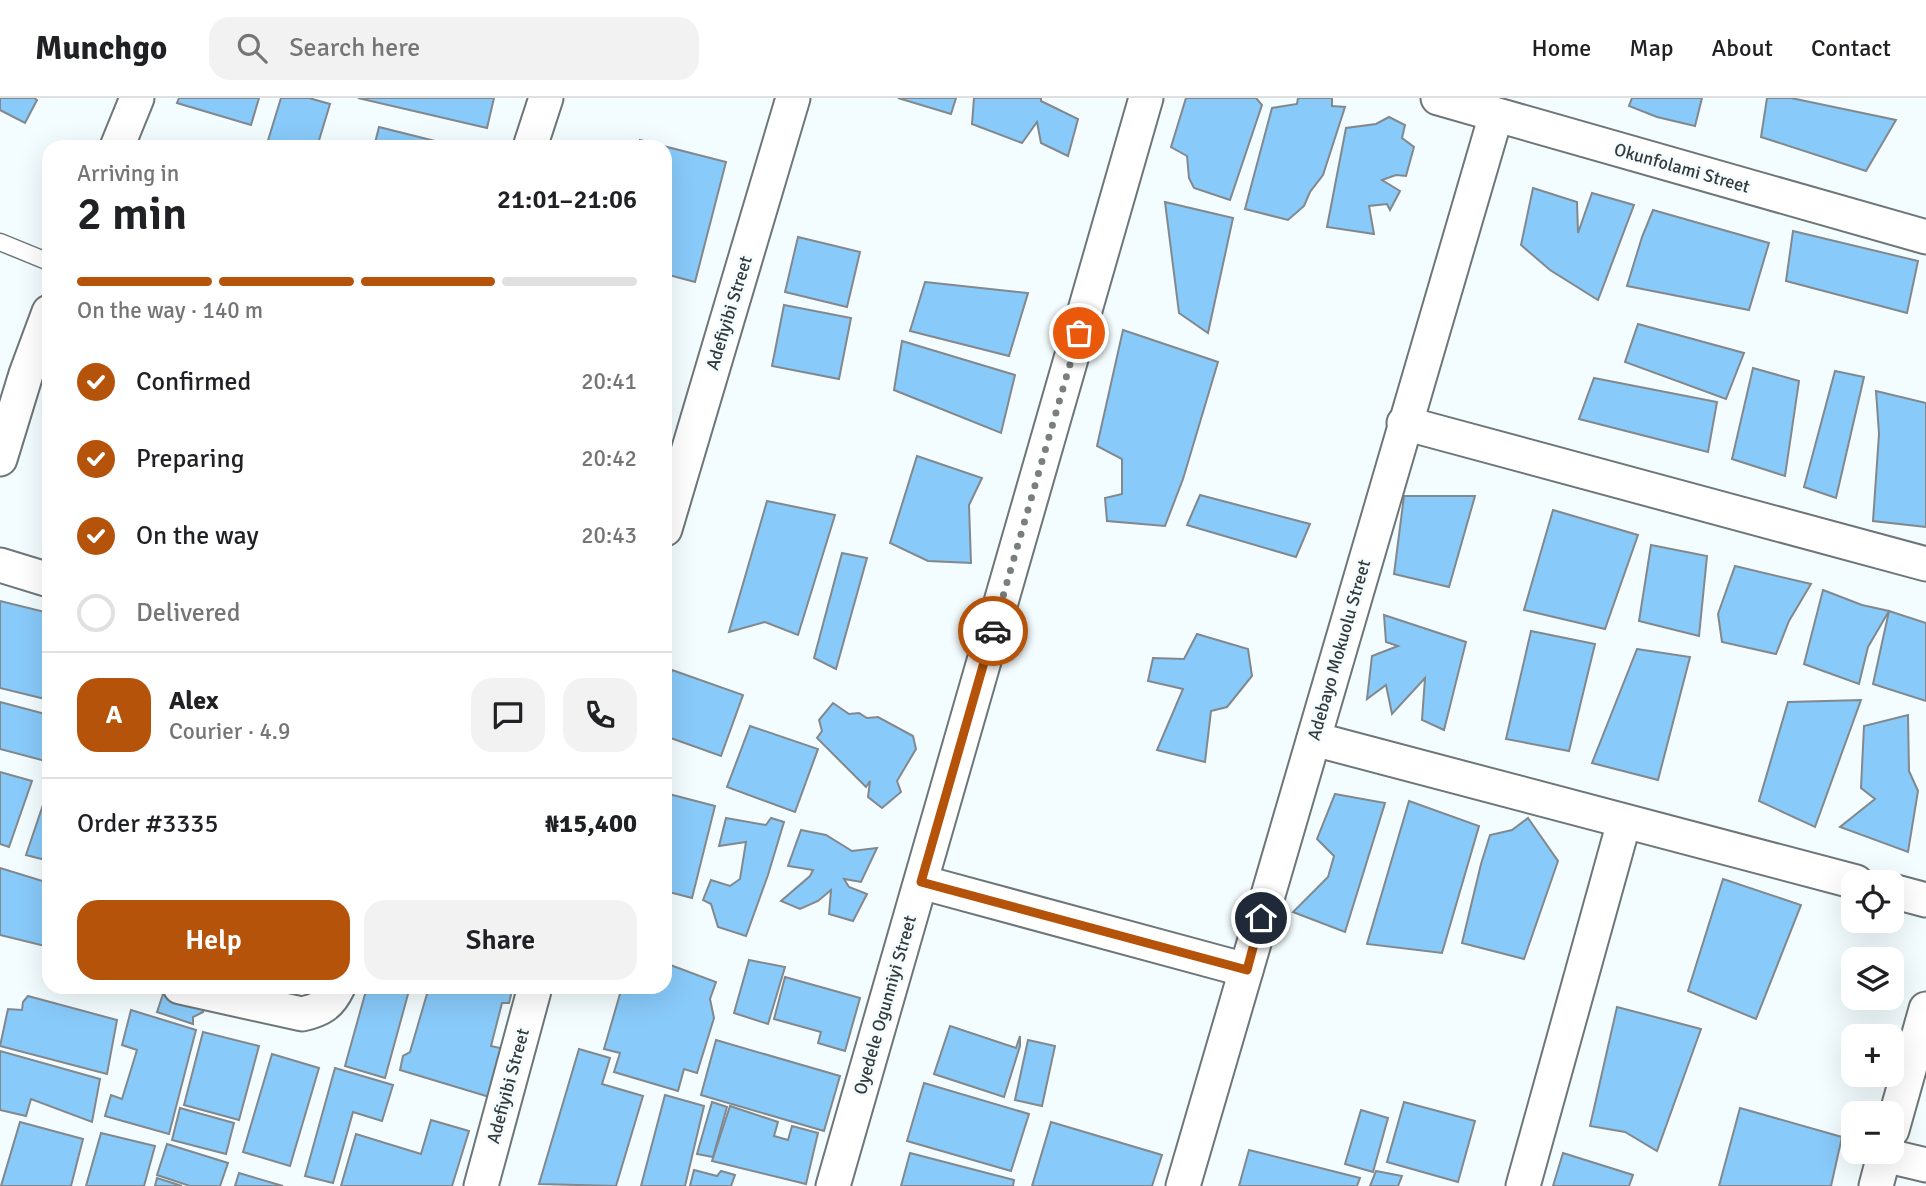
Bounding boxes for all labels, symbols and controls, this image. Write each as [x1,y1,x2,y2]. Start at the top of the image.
search box [209,17,699,80]
text: Munchgo [35,28,167,69]
icon: search [233,29,271,67]
text: Search here [289,32,420,64]
text: Home [1531,33,1591,63]
text: Map [1629,33,1674,63]
text: About [1712,33,1773,63]
text: Contact [1811,33,1891,63]
street label: Okunfolami Street [1612,138,1752,198]
text: Arriving in [77,159,179,188]
text: 21:01–21:06 [497,184,637,216]
text: 2 min [77,186,187,242]
street label: Adefiyibi Street [701,253,757,373]
text: On the way · 140 m [77,296,263,325]
pin [1049,303,1109,363]
icon: bag [1060,314,1098,352]
icon: check [77,363,115,401]
text: Confirmed [136,366,251,398]
text: 20:41 [581,367,637,396]
icon: check [77,440,115,478]
text: Preparing [136,443,244,475]
text: 20:42 [581,444,637,473]
icon: check [77,517,115,555]
text: On the way [136,520,259,552]
text: 20:43 [581,521,637,550]
street label: Adebayo Mokuolu Street [1303,557,1375,743]
courier [958,596,1028,666]
text: Delivered [136,597,241,629]
icon: car [974,612,1012,650]
button: chat [471,678,545,752]
button: phone [563,678,637,752]
text: Alex [169,685,219,717]
text: A [106,699,122,731]
text: Courier · 4.9 [169,717,290,746]
text: Order #3335 [77,808,218,840]
text: ₦15,400 [545,808,637,840]
map controls [1841,870,1904,1164]
button: locate [1841,870,1904,933]
pin [1231,888,1291,948]
icon: home [1242,899,1280,937]
button: Help [77,900,350,980]
button: Share [364,900,637,980]
street label: Oyedele Ogunniyi Street [849,913,921,1097]
button: layers [1841,947,1904,1010]
button: + [1841,1024,1904,1087]
street label: Adefiyibi Street [482,1026,534,1146]
button: − [1841,1101,1904,1164]

